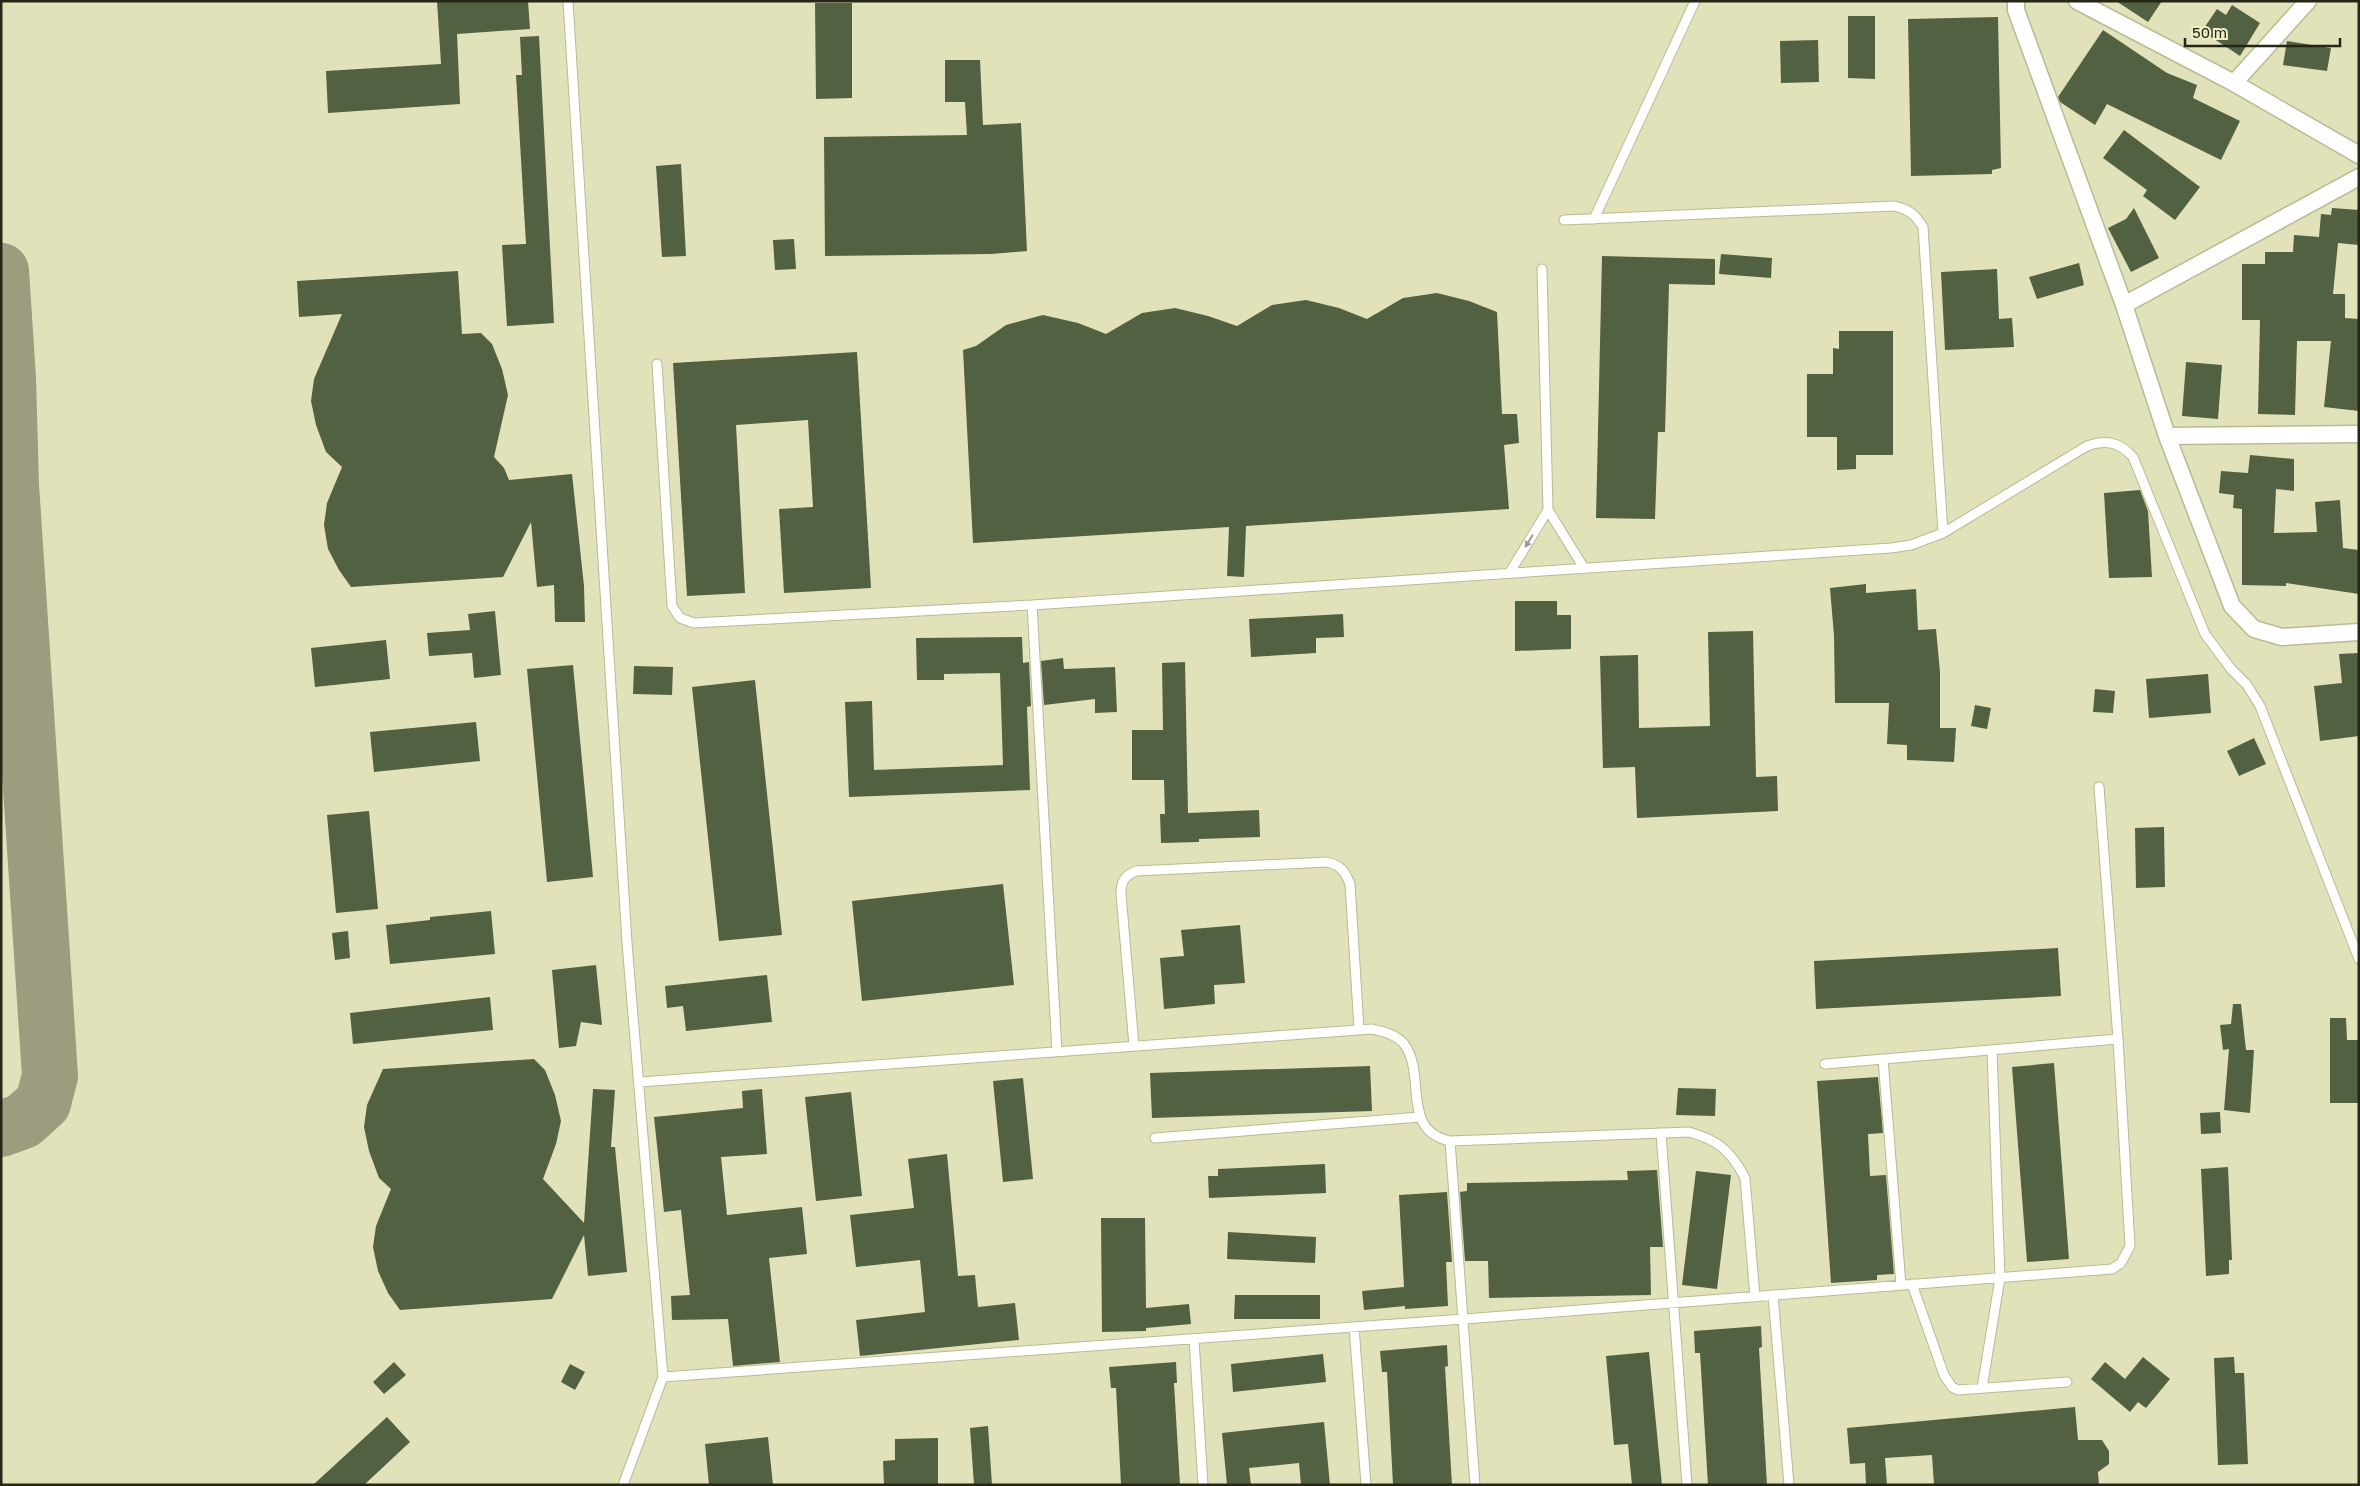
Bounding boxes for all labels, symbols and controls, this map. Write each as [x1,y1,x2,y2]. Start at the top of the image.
scale bar [2185,15,2340,47]
text: 50 m [2192,23,2227,41]
one-way arrow [1525,535,1534,548]

